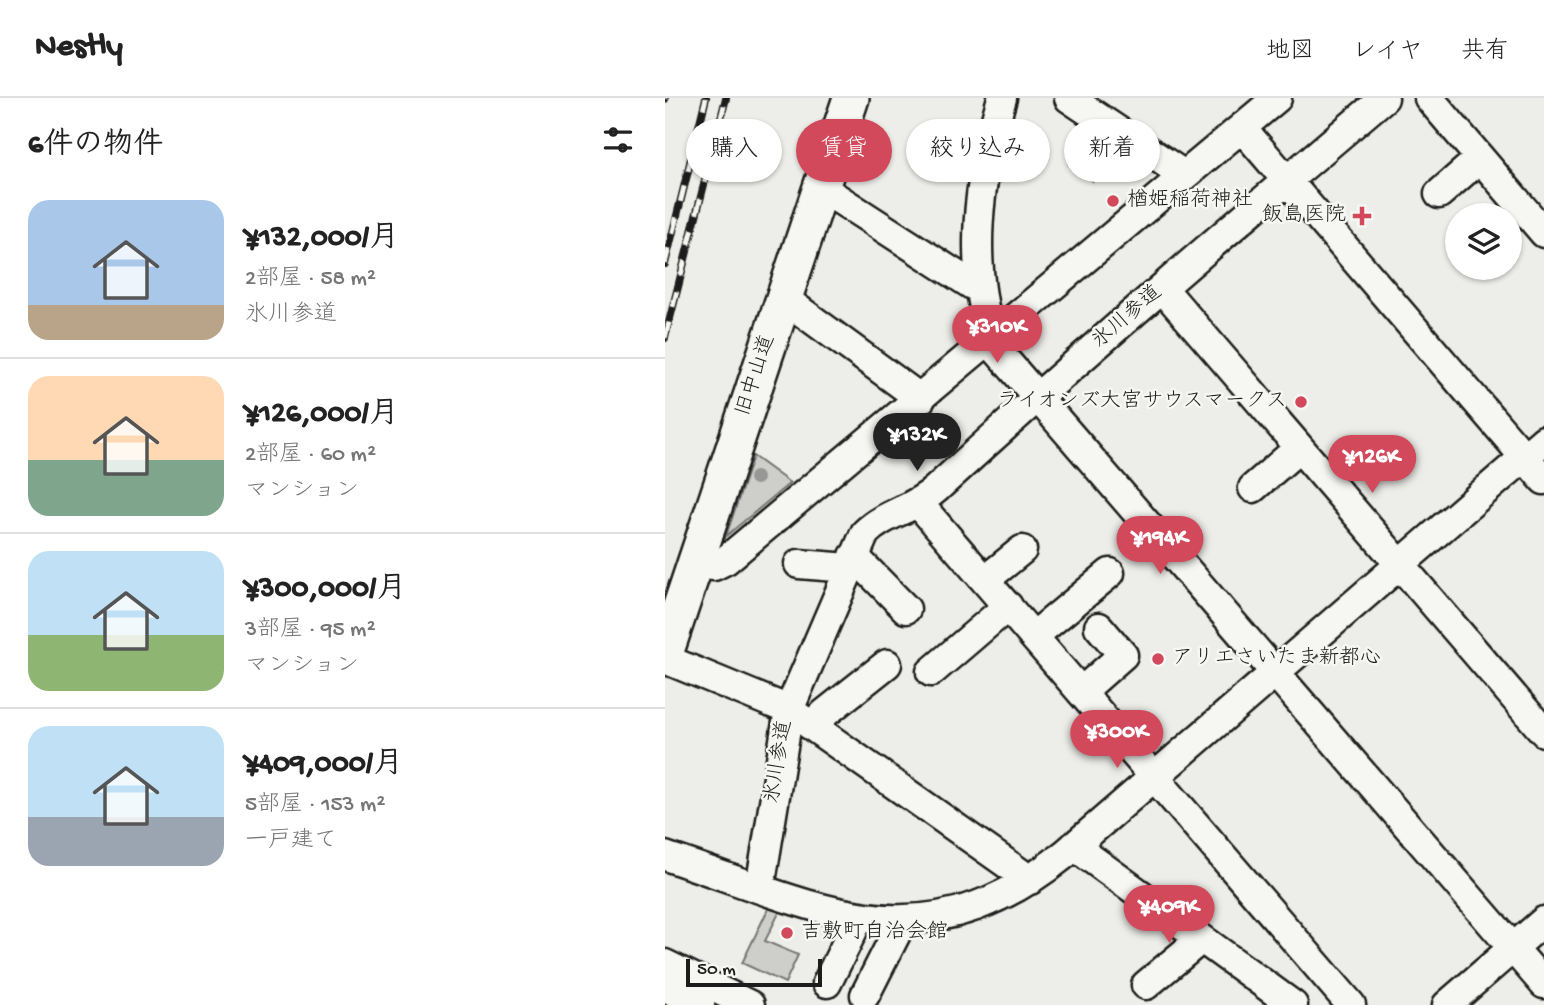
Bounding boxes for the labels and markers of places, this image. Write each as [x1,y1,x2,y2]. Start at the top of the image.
place label: 楢姫稲荷神社 [1127,188,1253,214]
marker: 楢姫稲荷神社 [1105,193,1121,209]
place label: 飯島医院 [1262,203,1346,229]
marker: 飯島医院 [1352,206,1372,226]
pin: ¥310K [948,306,1046,365]
place label: ライオンズ大宮サウスマークス [997,389,1287,415]
marker: ライオンズ大宮サウスマークス [1293,394,1309,410]
pin: ¥132K [868,414,966,473]
pin: ¥126K [1323,436,1421,495]
pin: ¥194K [1111,517,1209,576]
place label: アリエさいたま新都心 [1172,646,1381,672]
marker: アリエさいたま新都心 [1150,651,1166,667]
pin: ¥300K [1068,710,1166,770]
pin: ¥409K [1120,886,1218,945]
place label: 吉敷町自治会館 [801,919,948,946]
marker: 吉敷町自治会館 [779,925,795,941]

